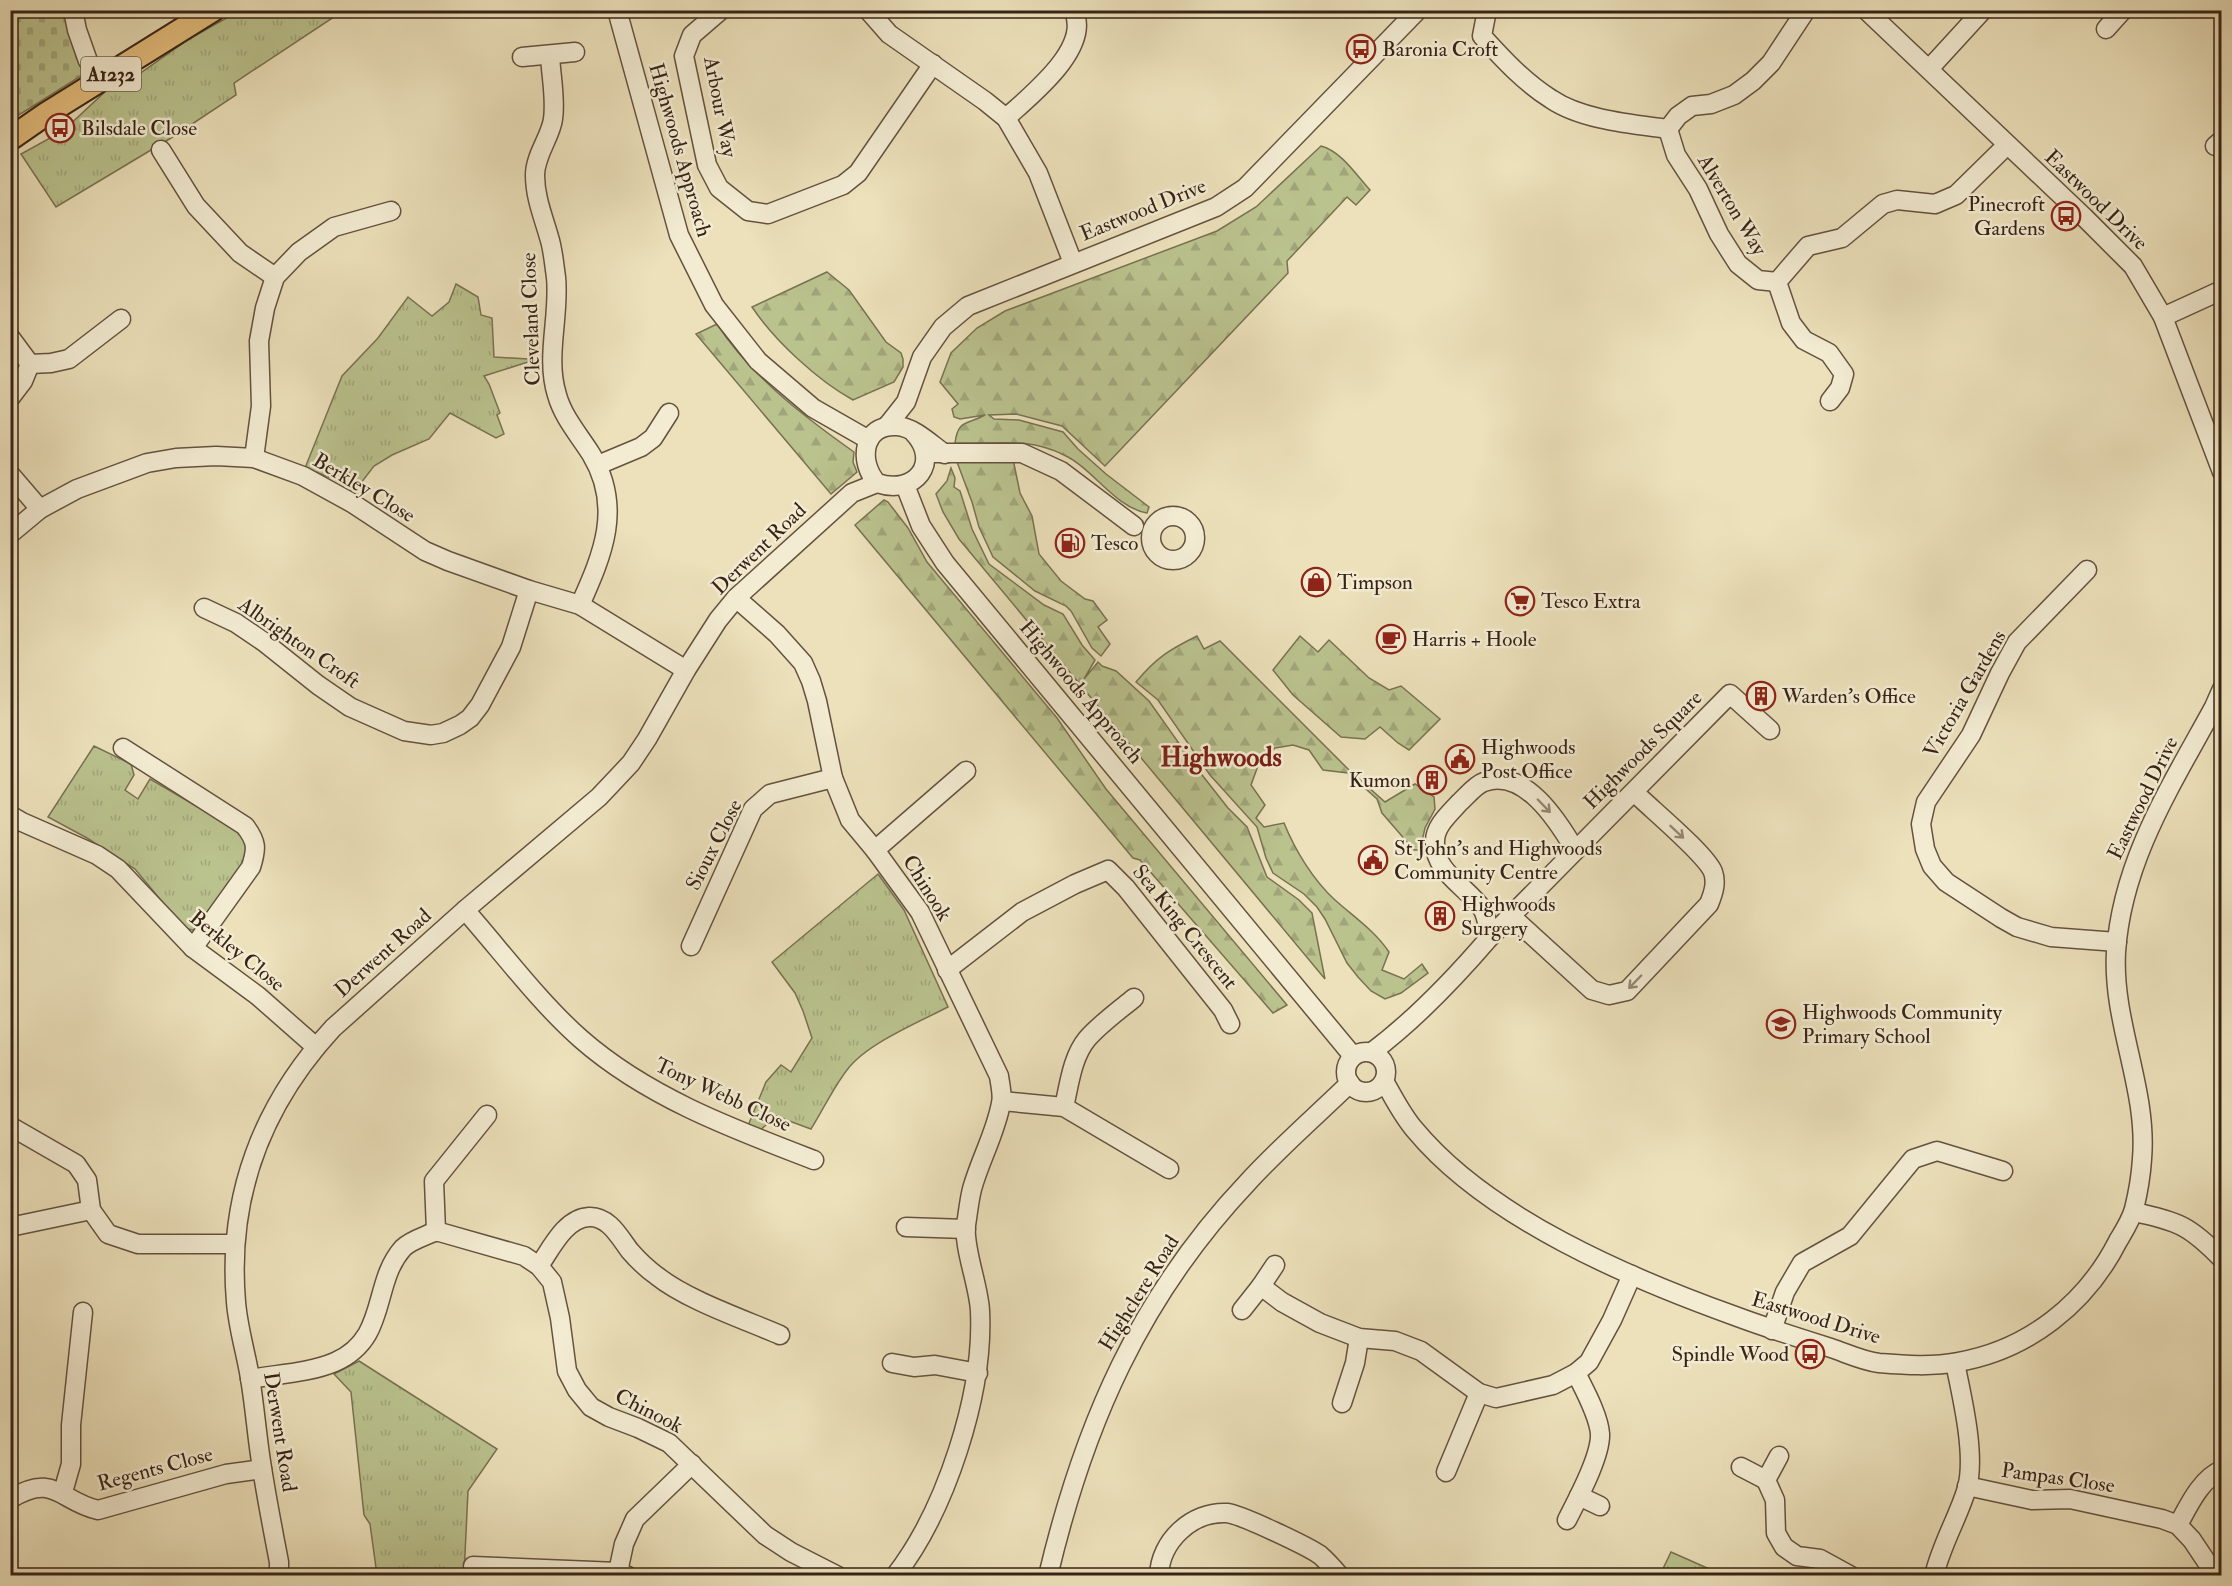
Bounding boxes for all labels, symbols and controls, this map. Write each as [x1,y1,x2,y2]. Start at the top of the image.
bus stop icon: Baronia Croft [1345,33,1377,65]
place label: Baronia Croft [1382,36,1499,63]
street label: Arbour Way [697,53,743,160]
road number: A1232 [81,57,141,91]
street label: Highwoods Approach [642,60,718,240]
bus stop icon: Bilsdale Close [44,112,76,144]
place label: Bilsdale Close [81,115,197,142]
street label: Eastwood Drive [2039,144,2154,256]
street label: Alverton Way [1691,149,1773,261]
street label: Eastwood Drive [1076,172,1210,248]
place label: Pinecroft Gardens [1968,191,2045,242]
bus stop icon: Pinecroft Gardens [2050,200,2082,232]
street label: Cleveland Close [515,252,547,386]
street label: Berkley Close [308,447,420,529]
street label: Derwent Road [706,497,812,601]
fuel station icon: Tesco [1054,527,1086,559]
place label: Tesco [1091,530,1138,557]
shop icon: Timpson [1300,566,1332,598]
place label: Timpson [1337,569,1413,596]
supermarket icon: Tesco Extra [1504,585,1536,617]
place label: Tesco Extra [1541,588,1641,615]
street label: Albrighton Croft [232,591,365,695]
street label: Highwoods Approach [1013,615,1149,769]
cafe icon: Harris + Hoole [1375,623,1407,655]
street label: Victoria Gardens [1918,625,2012,763]
place label: Harris + Hoole [1412,626,1537,653]
building icon: Warden's Office [1745,680,1777,712]
place label: Warden's Office [1781,683,1916,710]
street label: Highwoods Square [1578,685,1708,815]
street label: Eastwood Drive [2102,732,2185,864]
place label: Highwoods Post Office [1481,734,1575,785]
district label: Highwoods [1160,741,1282,775]
public building icon: Highwoods Post Office [1444,743,1476,775]
building icon: Kumon [1416,764,1448,796]
place label: Kumon [1349,767,1411,794]
street label: Sioux Close [680,795,748,895]
one-way arrow [1536,799,1551,814]
one-way arrow [1669,825,1684,840]
place label: St John's and Highwoods Community Centre [1394,835,1602,886]
public building icon: St John's and Highwoods Community Centre [1357,844,1389,876]
street label: Chinook [896,850,958,926]
street label: Sea King Crescent [1126,859,1244,995]
place label: Highwoods Surgery [1461,891,1555,942]
building icon: Highwoods Surgery [1424,900,1456,932]
street label: Derwent Road [329,902,438,1004]
street label: Berkley Close [184,904,290,998]
one-way arrow [1628,975,1642,990]
place label: Highwoods Community Primary School [1802,999,2003,1050]
school or university icon: Highwoods Community Primary School [1765,1008,1797,1040]
street label: Tony Webb Close [651,1052,796,1138]
street label: Highclere Road [1093,1230,1186,1356]
street label: Eastwood Drive [1748,1286,1884,1351]
bus stop icon: Spindle Wood [1794,1338,1826,1370]
place label: Spindle Wood [1672,1341,1790,1368]
street label: Derwent Road [257,1370,303,1495]
street label: Chinook [610,1382,688,1440]
street label: Regents Close [94,1441,216,1497]
street label: Pampas Close [2000,1457,2117,1499]

